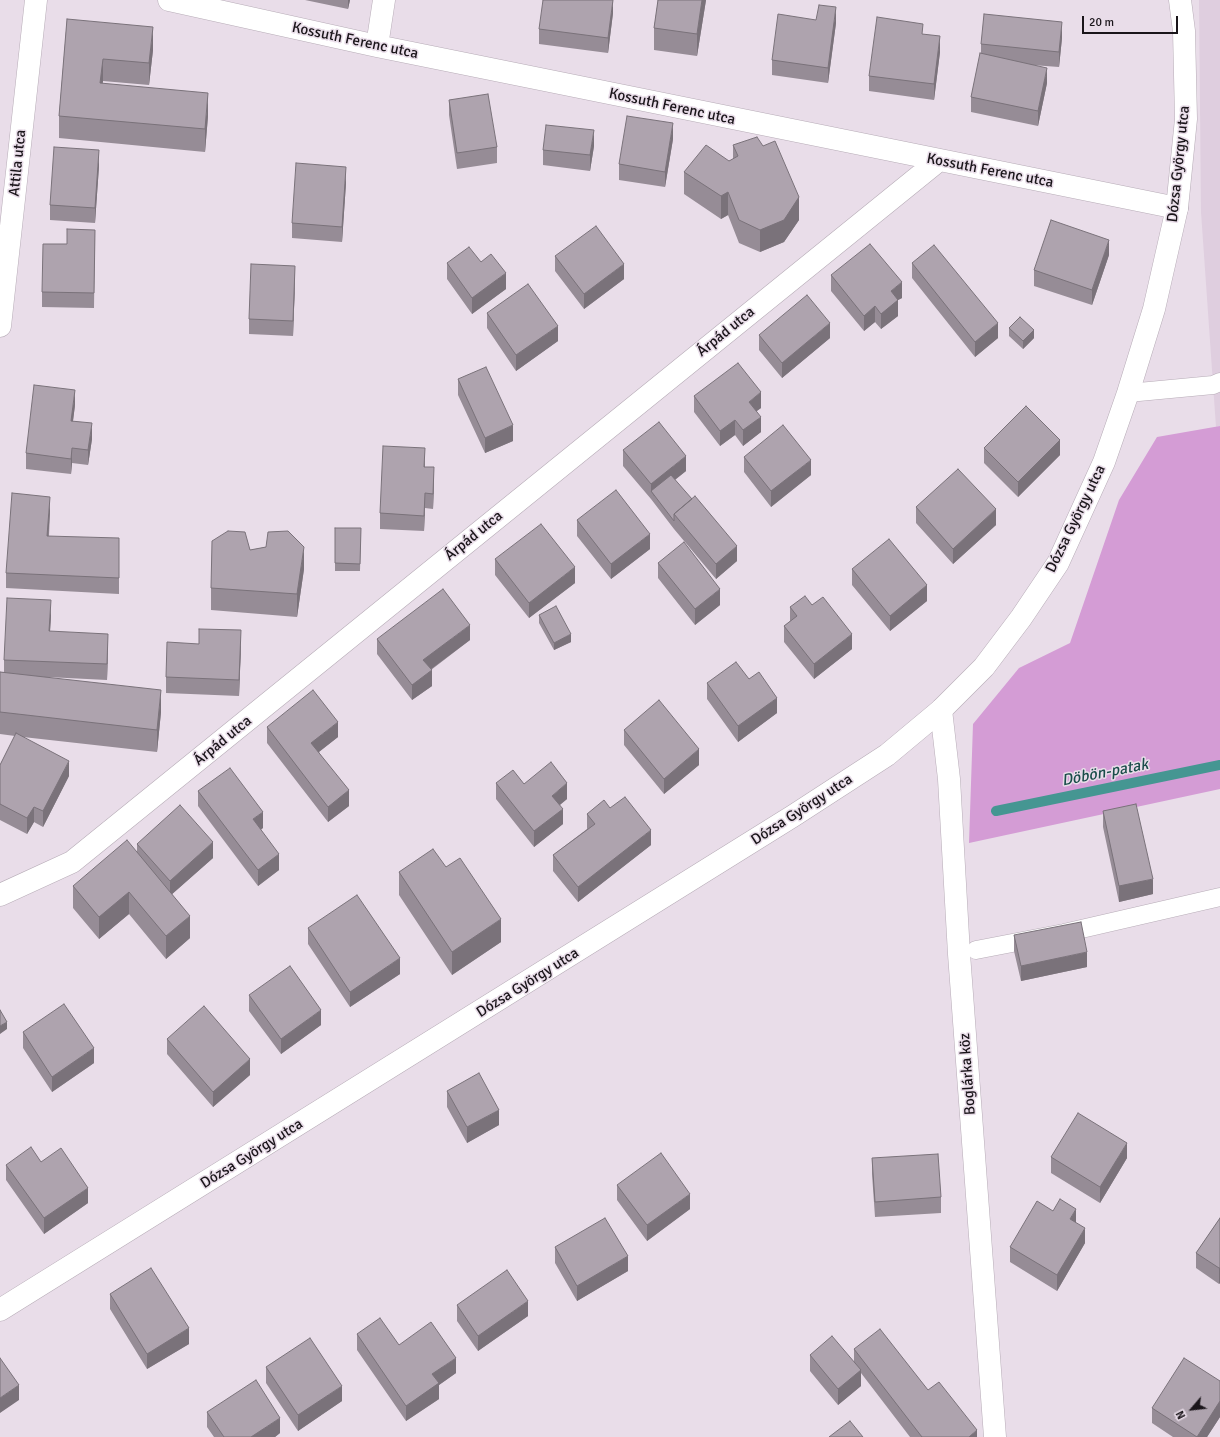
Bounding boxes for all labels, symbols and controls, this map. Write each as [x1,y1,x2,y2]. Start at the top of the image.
scale bar [1084,8,1180,34]
text: 20 m [1089,15,1114,30]
street label: Kossuth Ferenc utca [290,19,420,63]
street label: Kossuth Ferenc utca [607,85,737,129]
street label: Dózsa György utca [1164,105,1194,223]
street label: Attila utca [6,129,30,197]
street label: Kossuth Ferenc utca [925,150,1055,192]
street label: Árpád utca [693,303,759,361]
street label: Dózsa György utca [1042,462,1110,576]
street label: Árpád utca [441,507,507,565]
street label: Árpád utca [190,712,256,770]
water label: Döbön-patak [1060,755,1150,791]
street label: Dózsa György utca [748,771,856,849]
street label: Dózsa György utca [474,944,582,1022]
street label: Boglárka köz [956,1032,980,1116]
street label: Dózsa György utca [198,1115,306,1193]
north arrow [1172,1389,1212,1429]
text: N [1173,1408,1188,1421]

